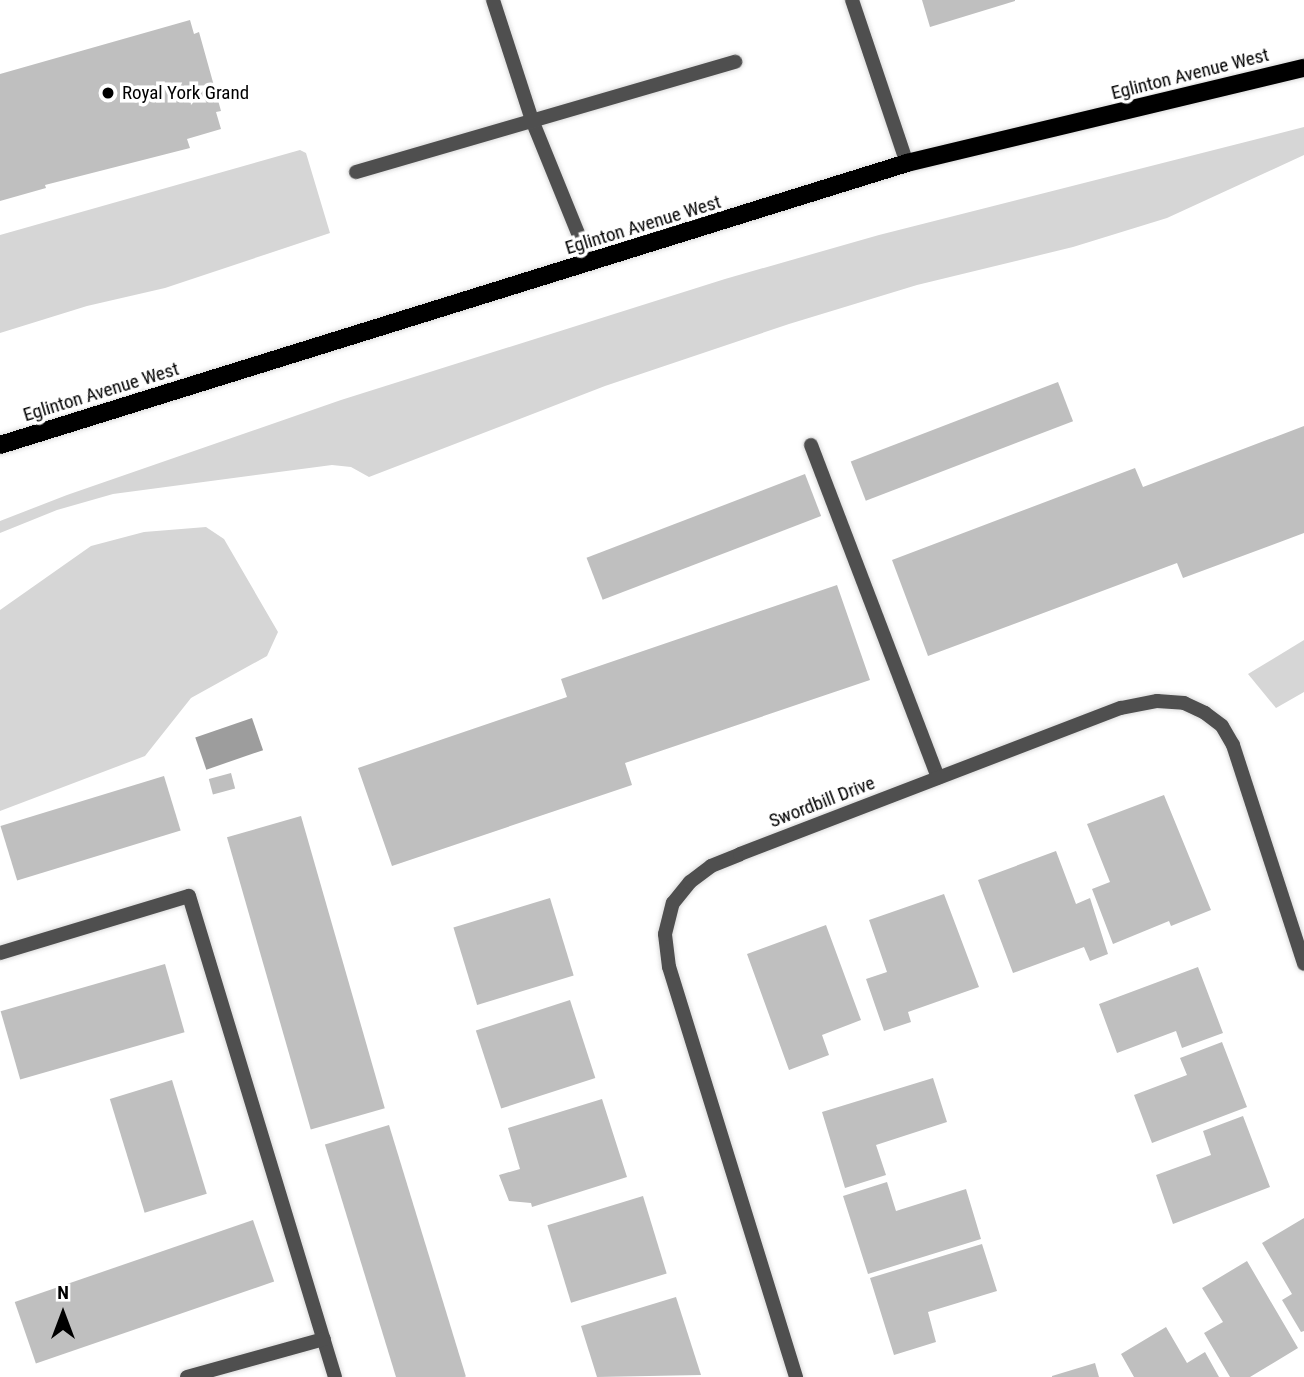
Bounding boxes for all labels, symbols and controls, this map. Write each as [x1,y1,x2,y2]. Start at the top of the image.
street label: Eglinton Avenue West [1109,43,1271,105]
place label: Royal York Grand [122,82,249,104]
marker: Royal York Grand [100,85,116,101]
street label: Eglinton Avenue West [562,190,724,260]
street label: Eglinton Avenue West [20,357,182,427]
street label: Swordbill Drive [766,771,878,833]
north arrow [28,1279,98,1349]
text: N [57,1281,69,1304]

